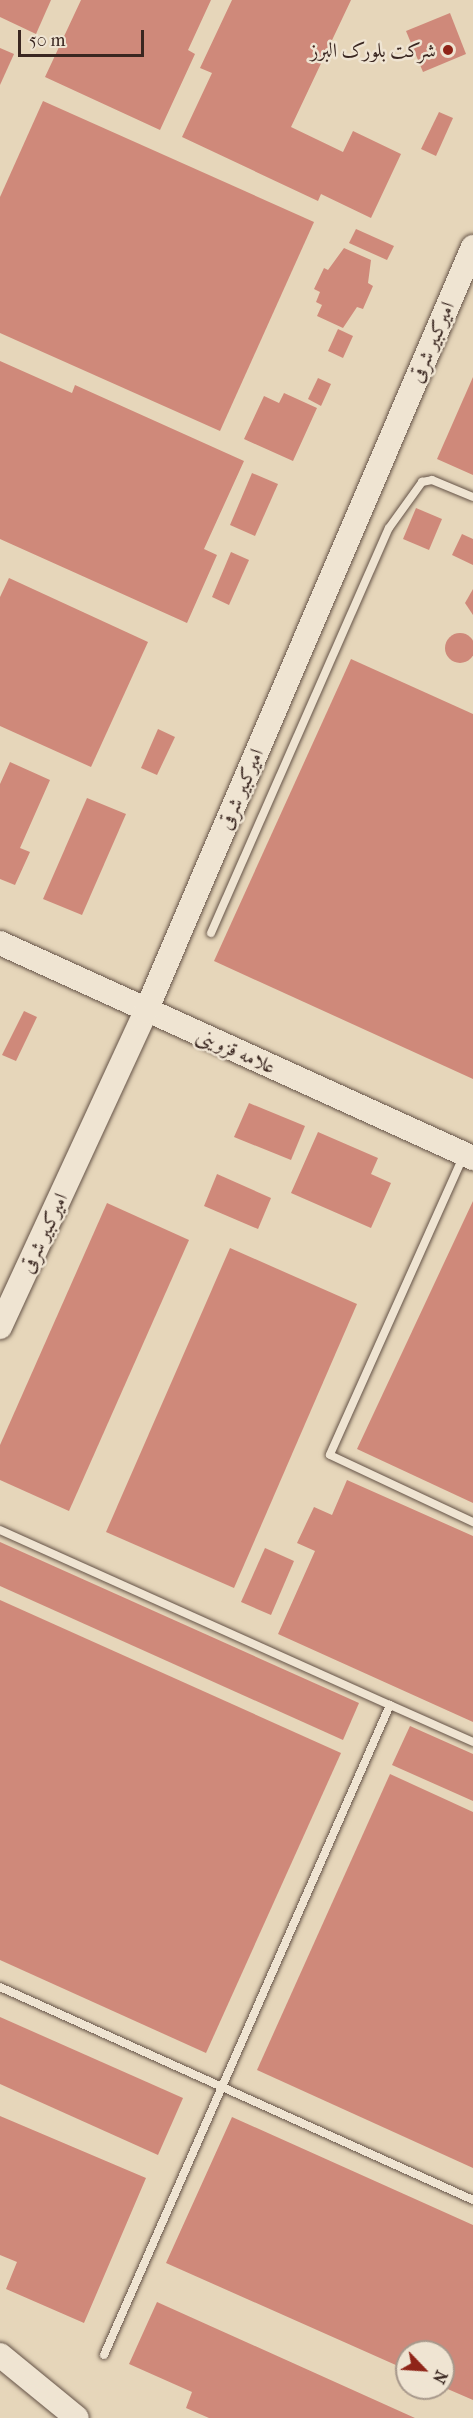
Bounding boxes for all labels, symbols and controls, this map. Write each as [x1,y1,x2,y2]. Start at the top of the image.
scale bar [21,18,147,56]
text: 50 m [29,30,65,51]
place label: شرکت بلورک البرز [310,38,436,62]
marker: شرکت بلورک البرز [441,43,455,57]
street label: امیرکبیر شرقی [404,298,460,386]
street label: امیرکبیر شرقی [213,745,269,833]
street label: علامه قزوینی [193,1023,279,1079]
street label: امیرکبیر شرقی [15,1189,73,1277]
north arrow [395,2340,455,2400]
text: N [429,2367,451,2386]

